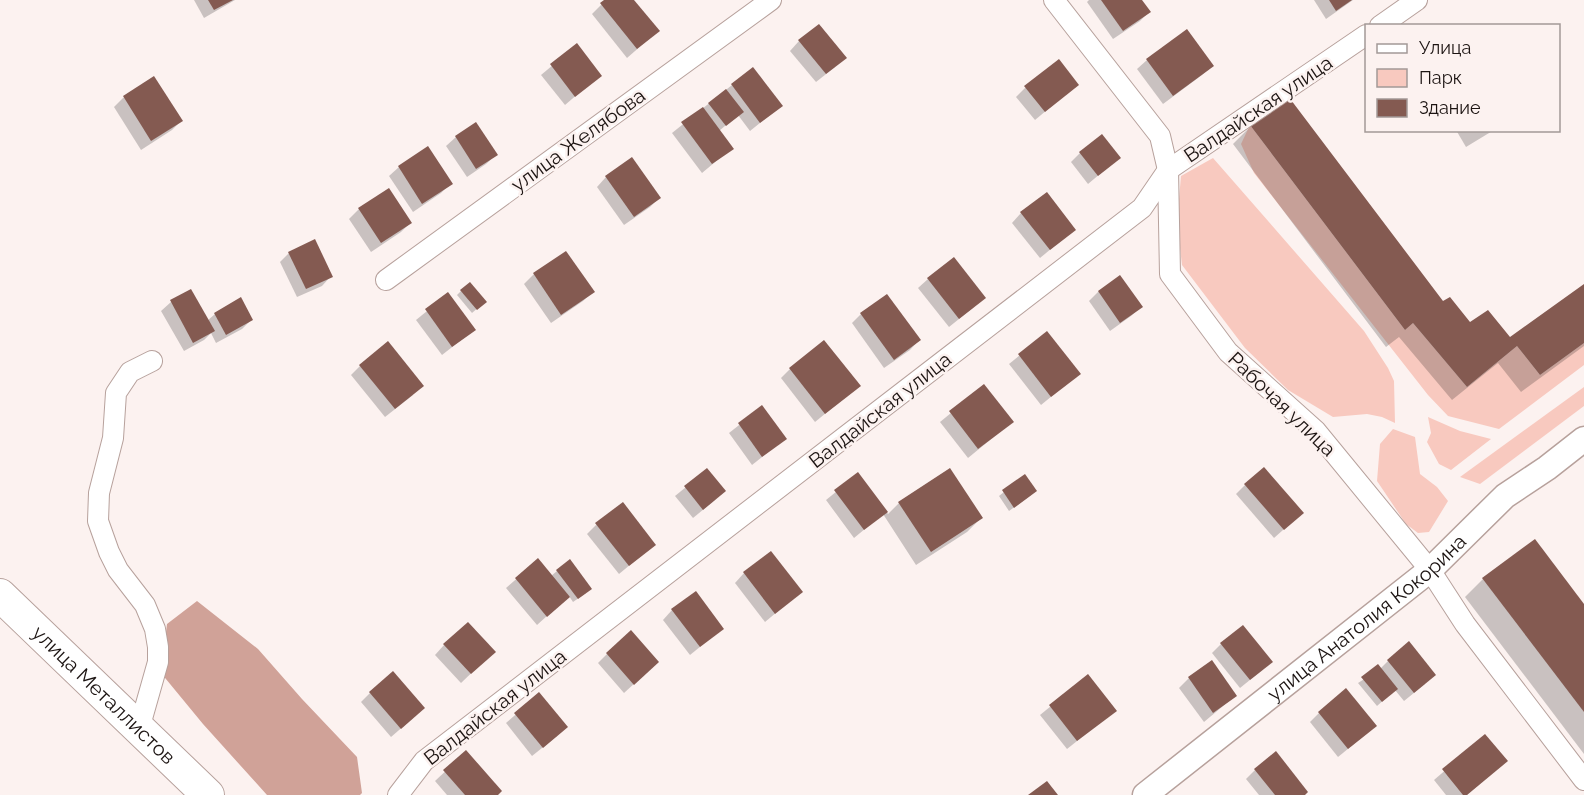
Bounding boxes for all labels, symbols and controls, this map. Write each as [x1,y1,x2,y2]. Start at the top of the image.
legend [1365,24,1560,132]
text: Улица [1419,37,1471,58]
street label: Валдайская улица [1179,50,1337,168]
text: Парк [1419,67,1462,88]
street label: улица Желябова [506,83,650,197]
text: Здание [1419,97,1481,118]
street label: Валдайская улица [804,347,956,473]
street label: Рабочая улица [1223,347,1341,461]
street label: улица Анатолия Кокорина [1262,529,1471,706]
street label: улица Металлистов [27,621,180,769]
street label: Валдайская улица [419,644,571,770]

